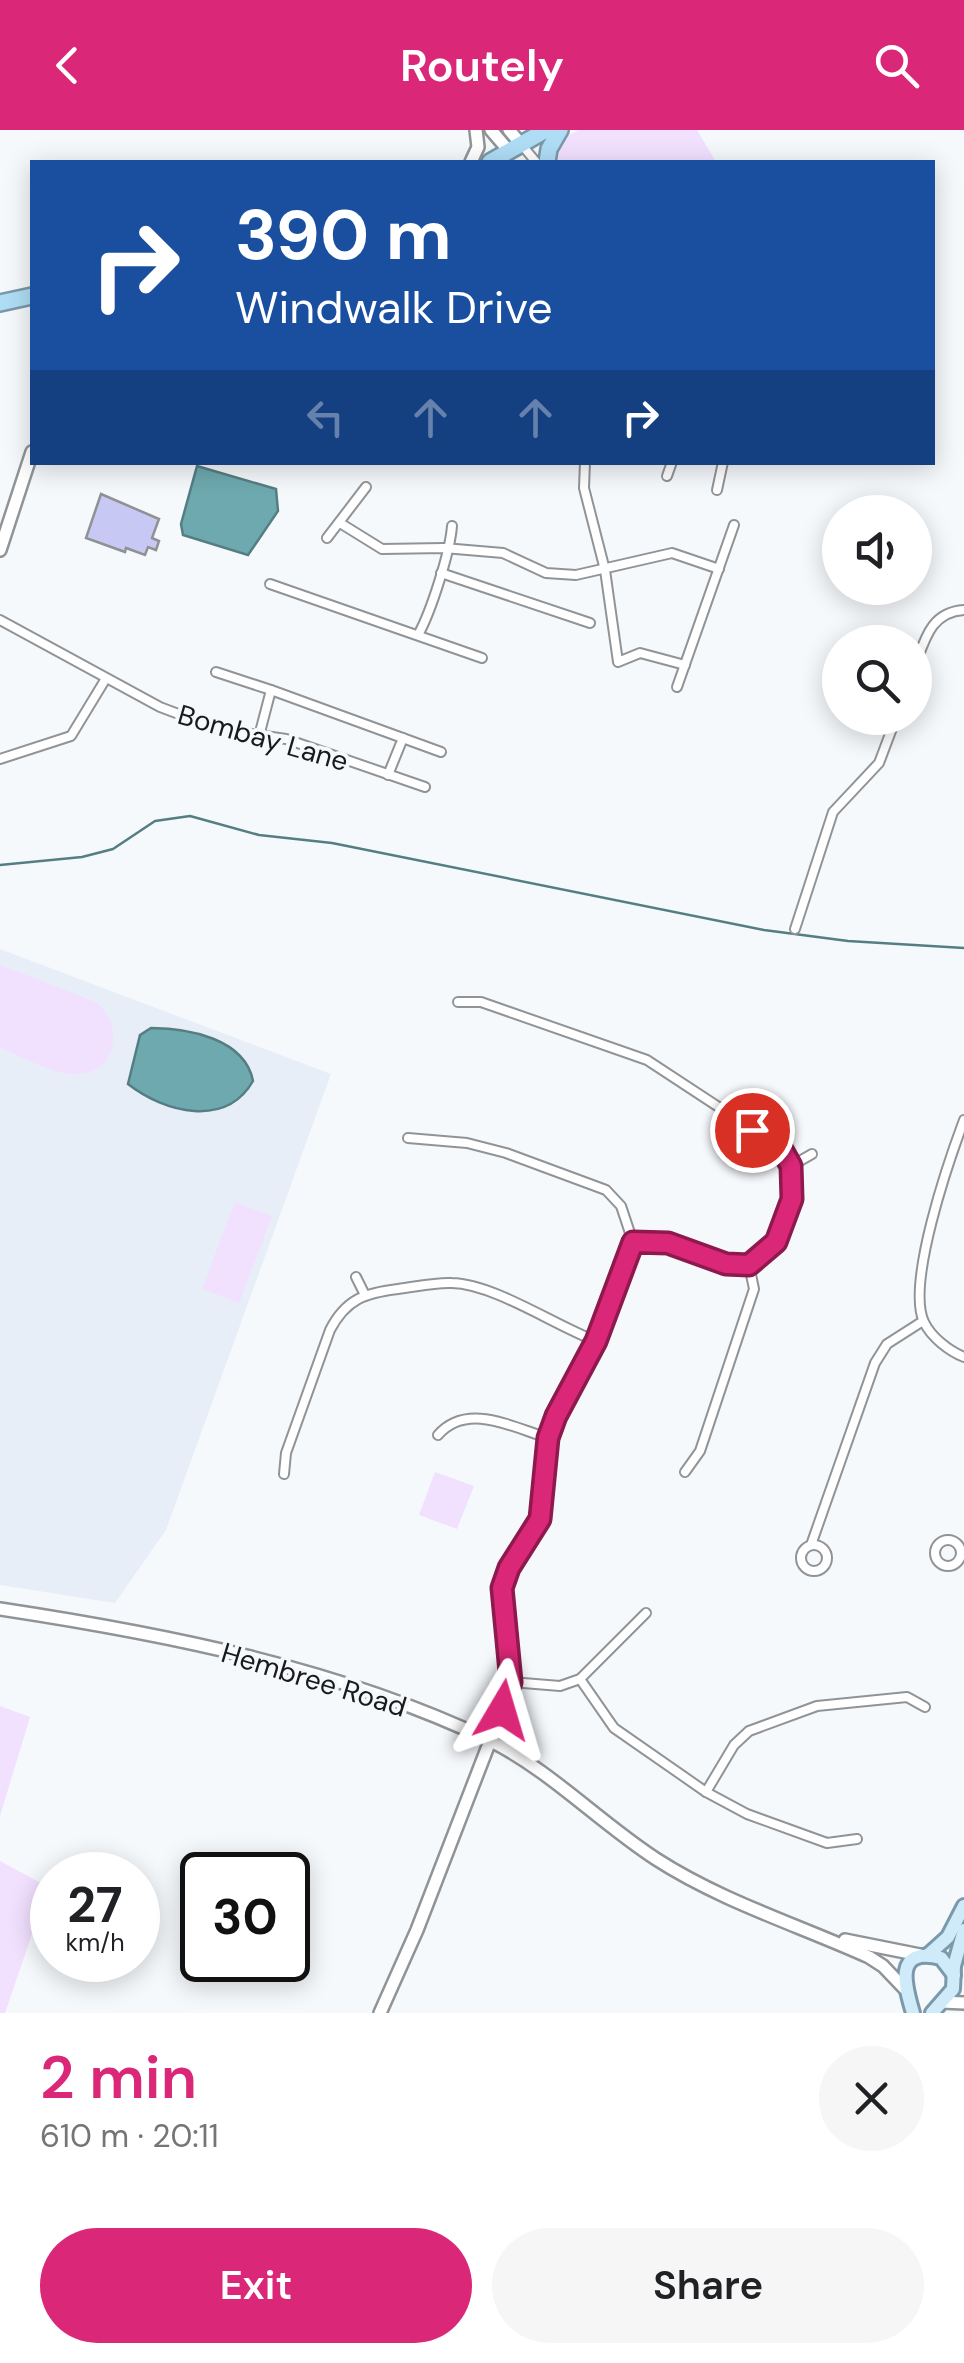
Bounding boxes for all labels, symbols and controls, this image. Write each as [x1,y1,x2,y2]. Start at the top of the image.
text: Routely [400,36,564,95]
icon: back [40,38,95,93]
icon: search [869,38,924,93]
text: 390 m [235,190,452,281]
icon: right [70,200,200,330]
text: Windwalk Drive [235,278,553,337]
icon: left [298,390,353,445]
icon: ahead [403,390,458,445]
icon: ahead [508,390,563,445]
icon: right [613,390,668,445]
map controls [822,495,932,735]
button: sound [822,495,932,605]
button: search [822,625,932,735]
street label: Bombay Lane [173,696,353,780]
pin [710,1088,795,1173]
icon: arrive [725,1103,780,1158]
street label: Hembree Road [217,1634,411,1726]
position arrow [450,1658,554,1762]
speed limit sign: 30 [180,1852,310,1982]
text: 27 [67,1872,123,1938]
text: km/h [65,1926,125,1959]
text: 2 min [40,2038,197,2117]
button: close [819,2046,924,2151]
text: 610 m · 20:11 [40,2115,219,2157]
button: Exit [40,2228,472,2343]
button: Share [492,2228,924,2343]

